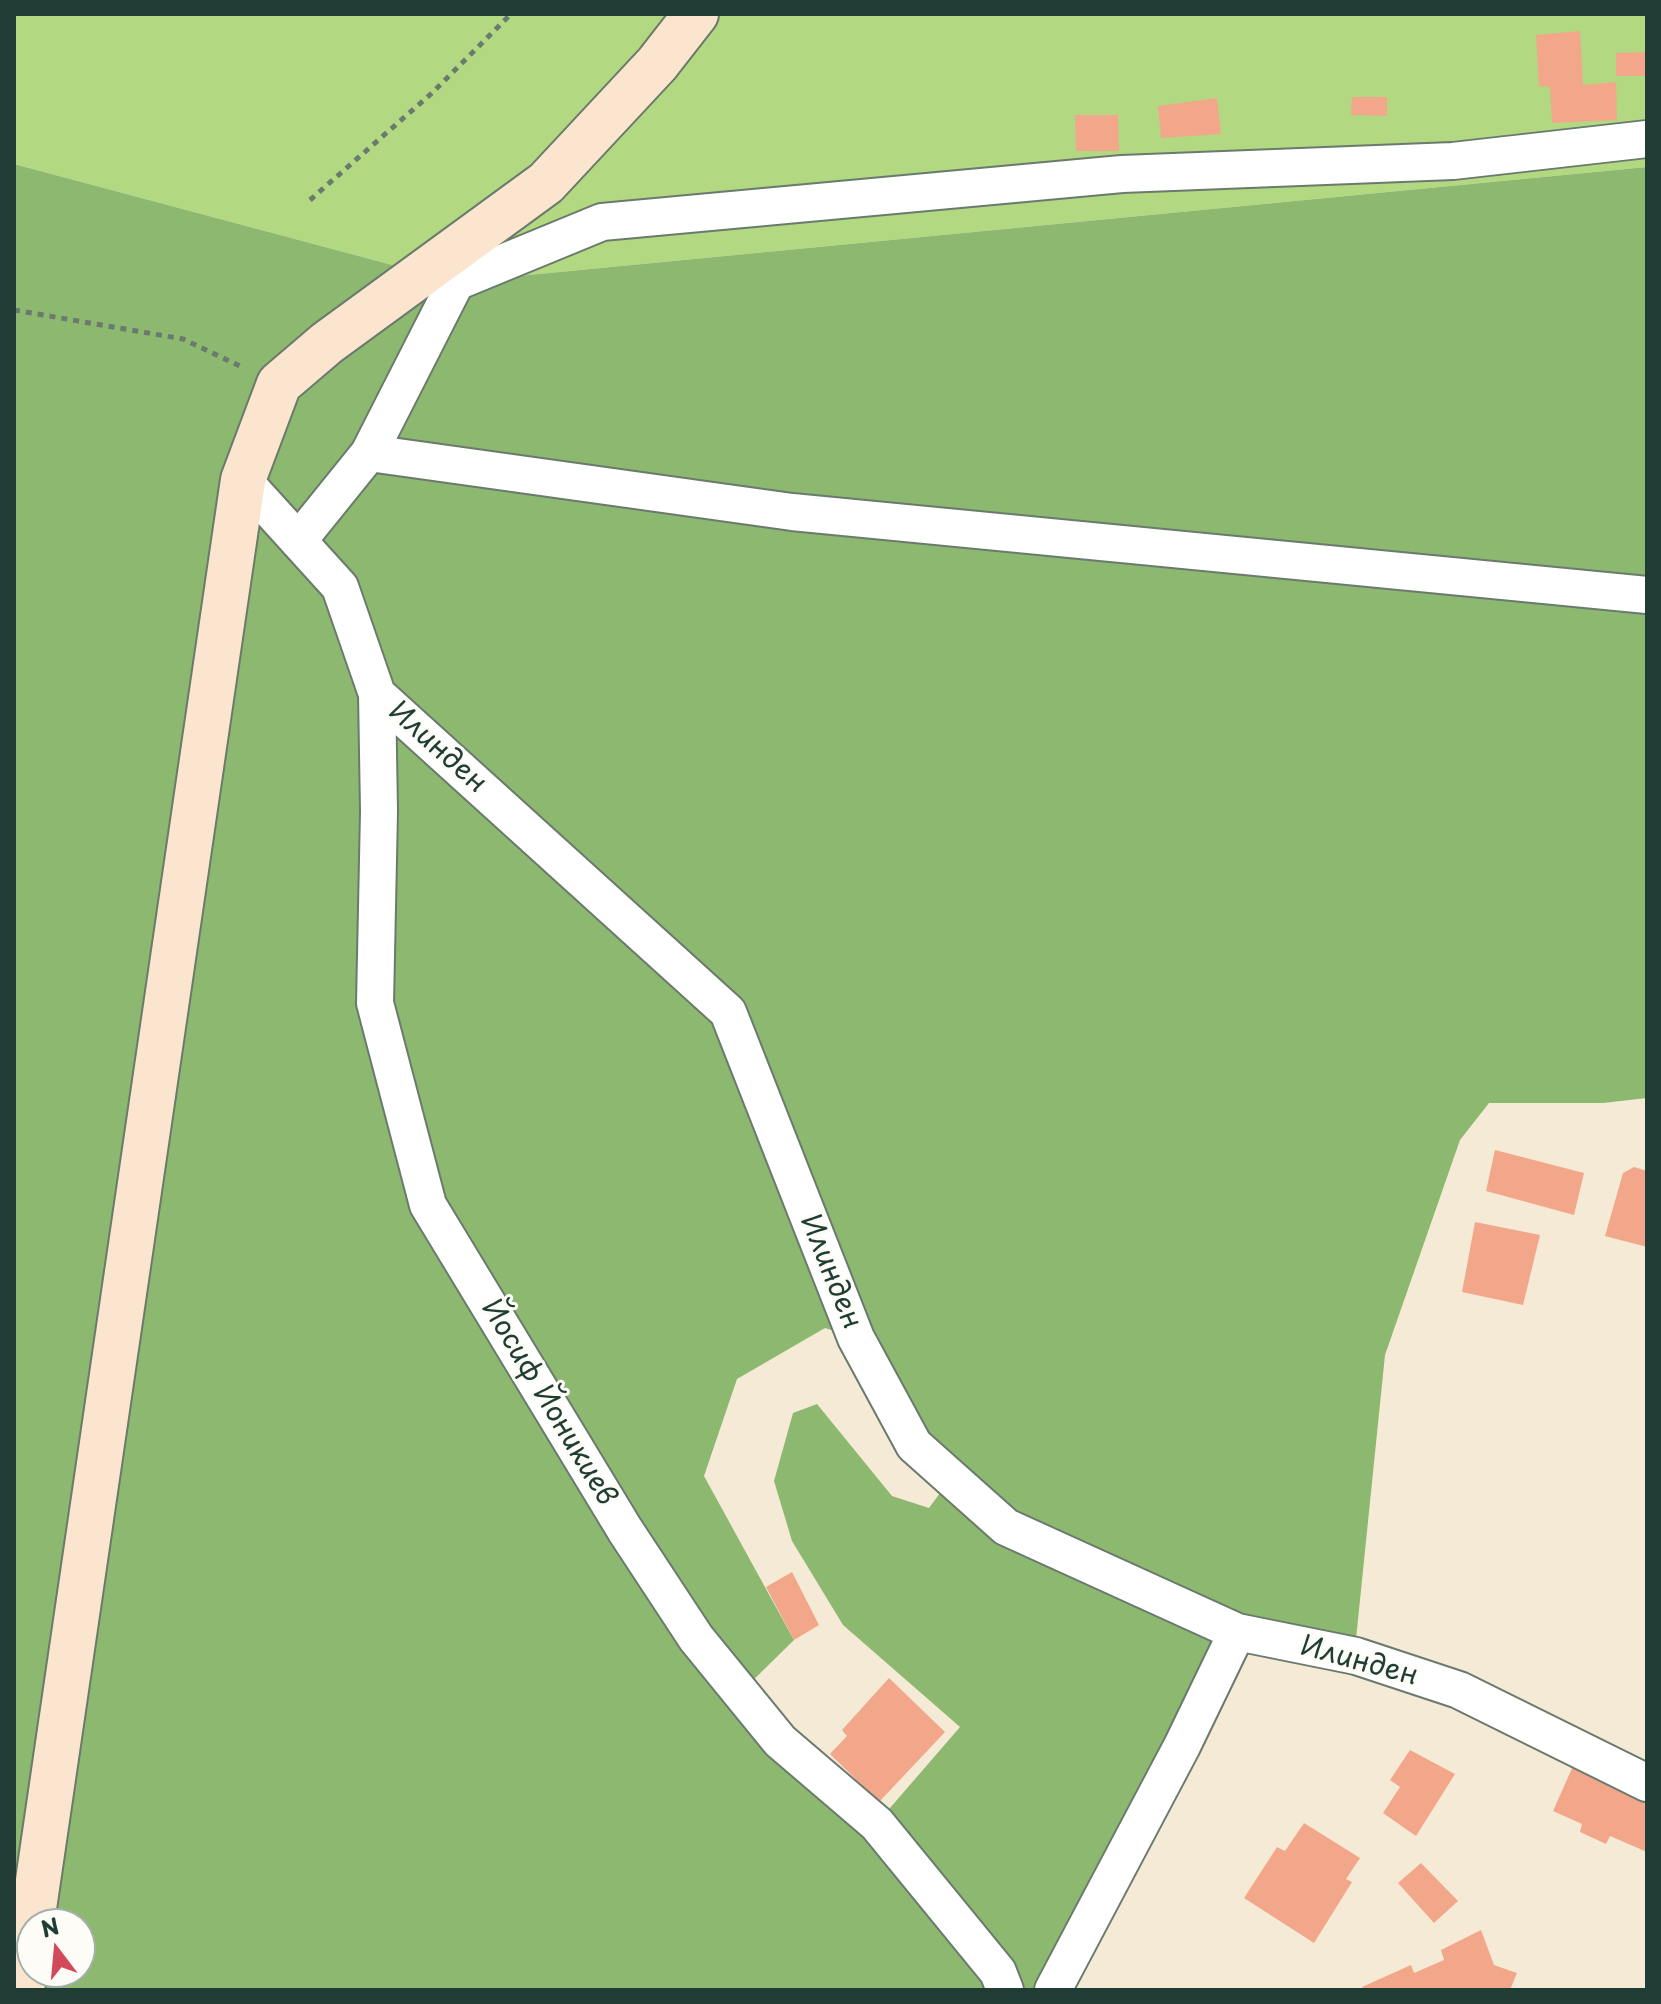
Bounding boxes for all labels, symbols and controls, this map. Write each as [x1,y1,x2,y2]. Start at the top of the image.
street label: Илинден [381,695,493,801]
street label: Илинден [792,1210,868,1334]
street label: Йосиф Йоникиев [473,1294,623,1512]
street label: Илинден [1296,1630,1422,1694]
north arrow [16,1908,96,1988]
text: N [37,1908,63,1945]

